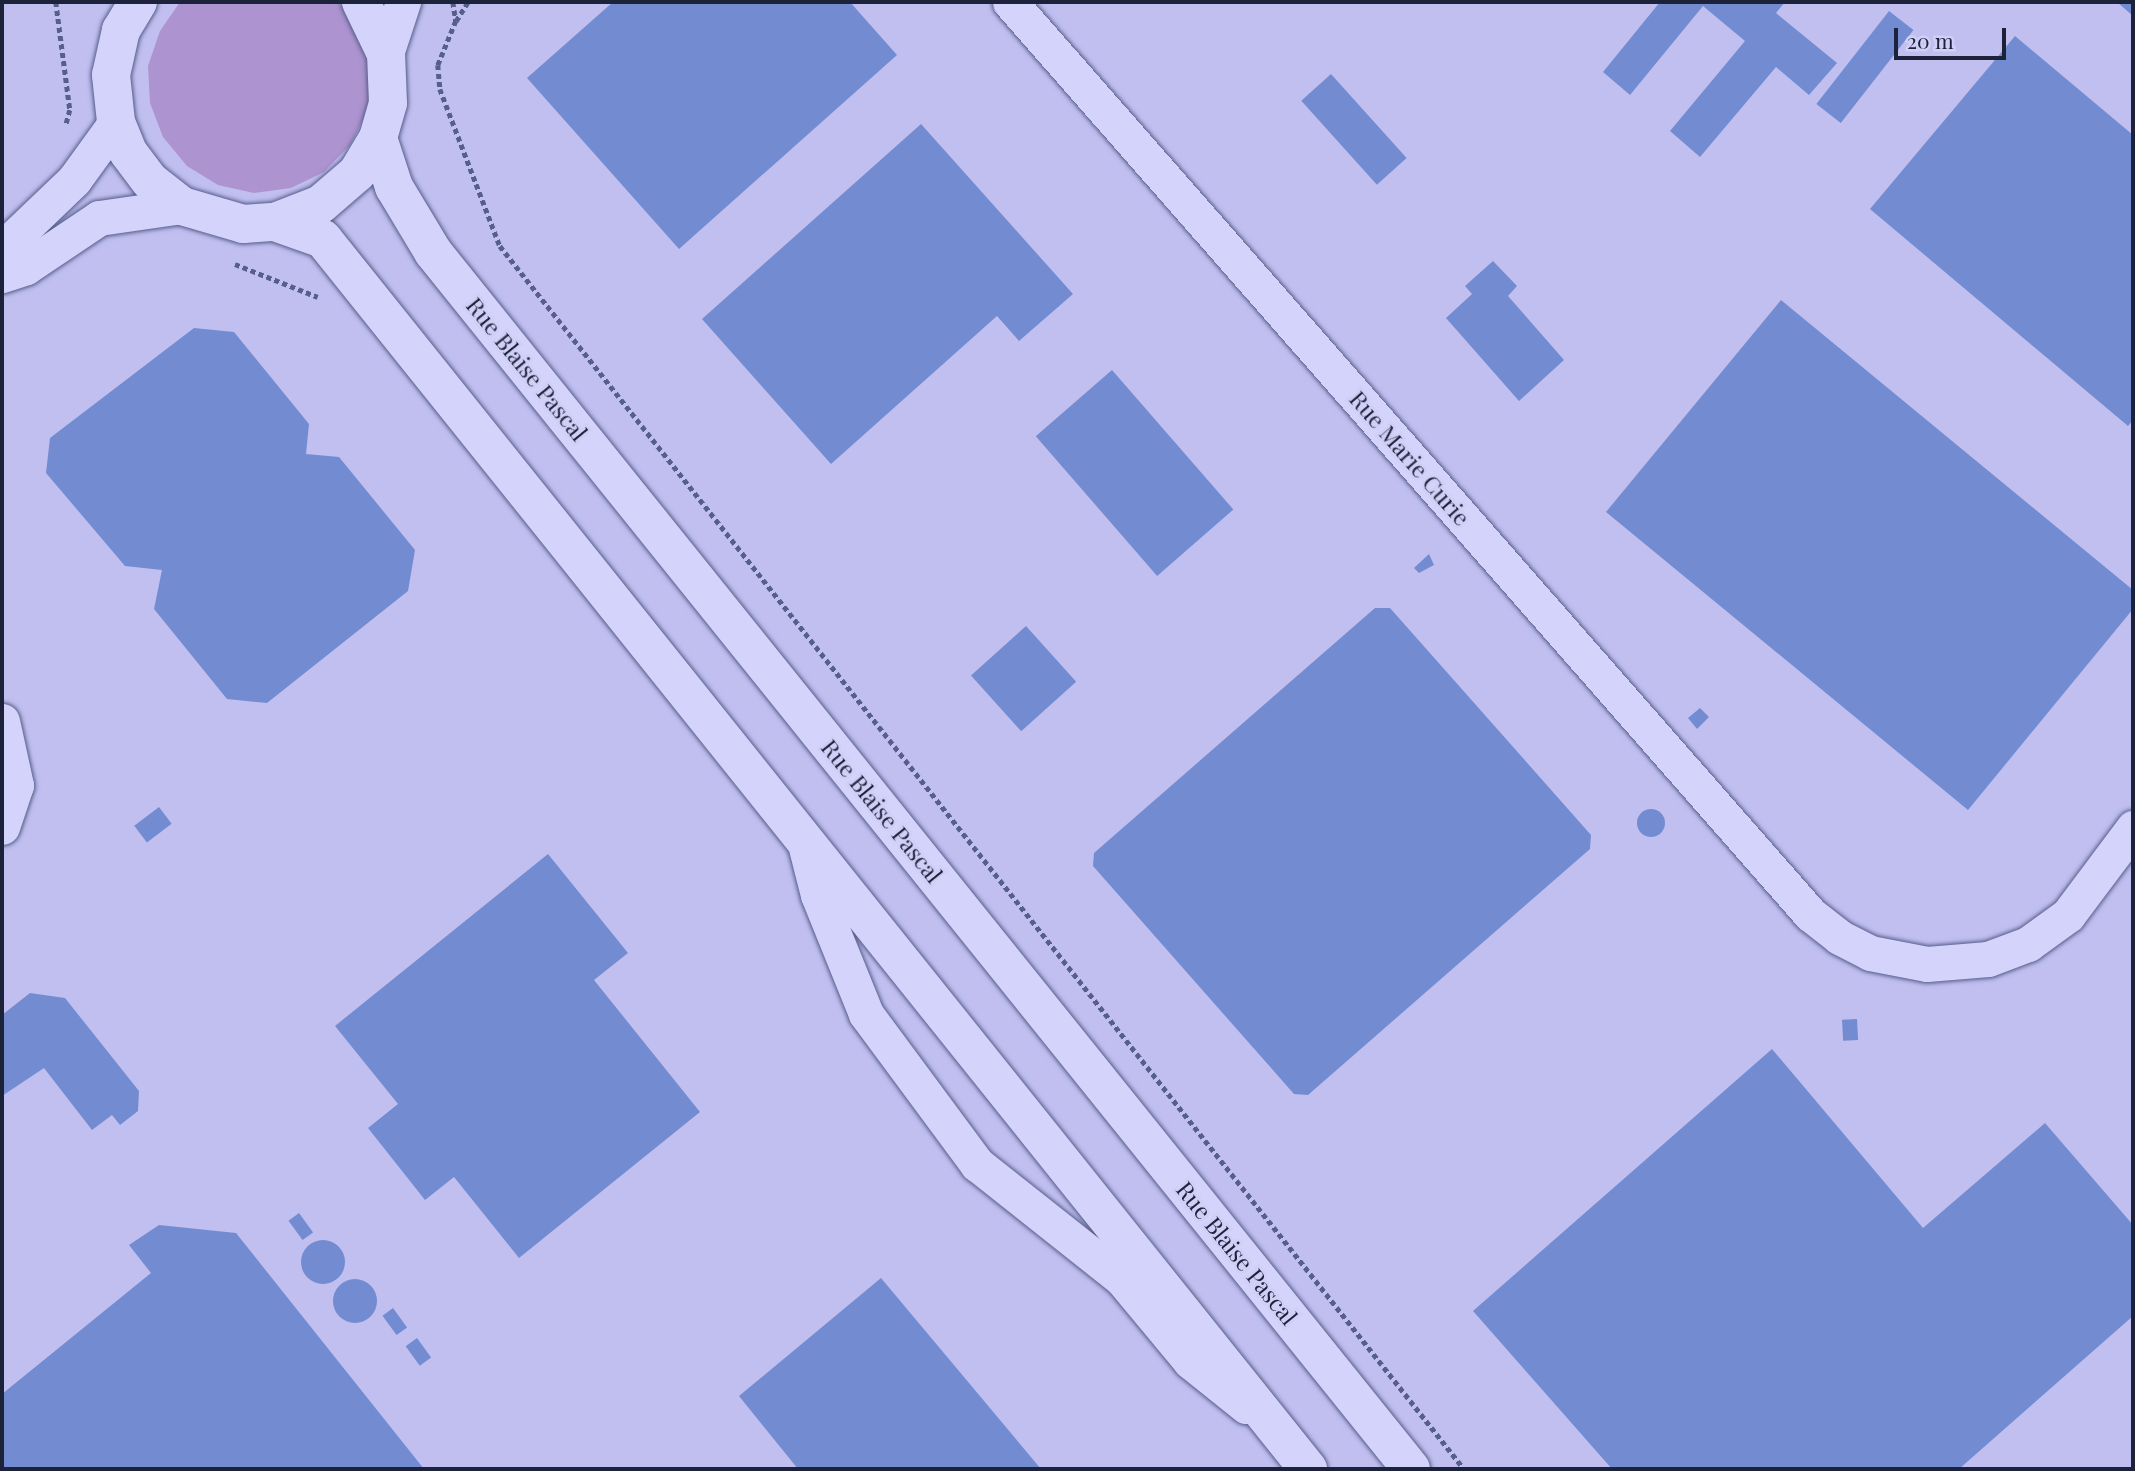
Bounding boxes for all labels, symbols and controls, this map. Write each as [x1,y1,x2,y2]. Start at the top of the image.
scale bar [1897,14,2009,58]
text: 20 m [1907,26,1954,54]
street label: Rue Blaise Pascal [461,292,593,446]
street label: Rue Marie Curie [1344,385,1476,531]
street label: Rue Blaise Pascal [816,734,948,888]
street label: Rue Blaise Pascal [1171,1176,1303,1330]

